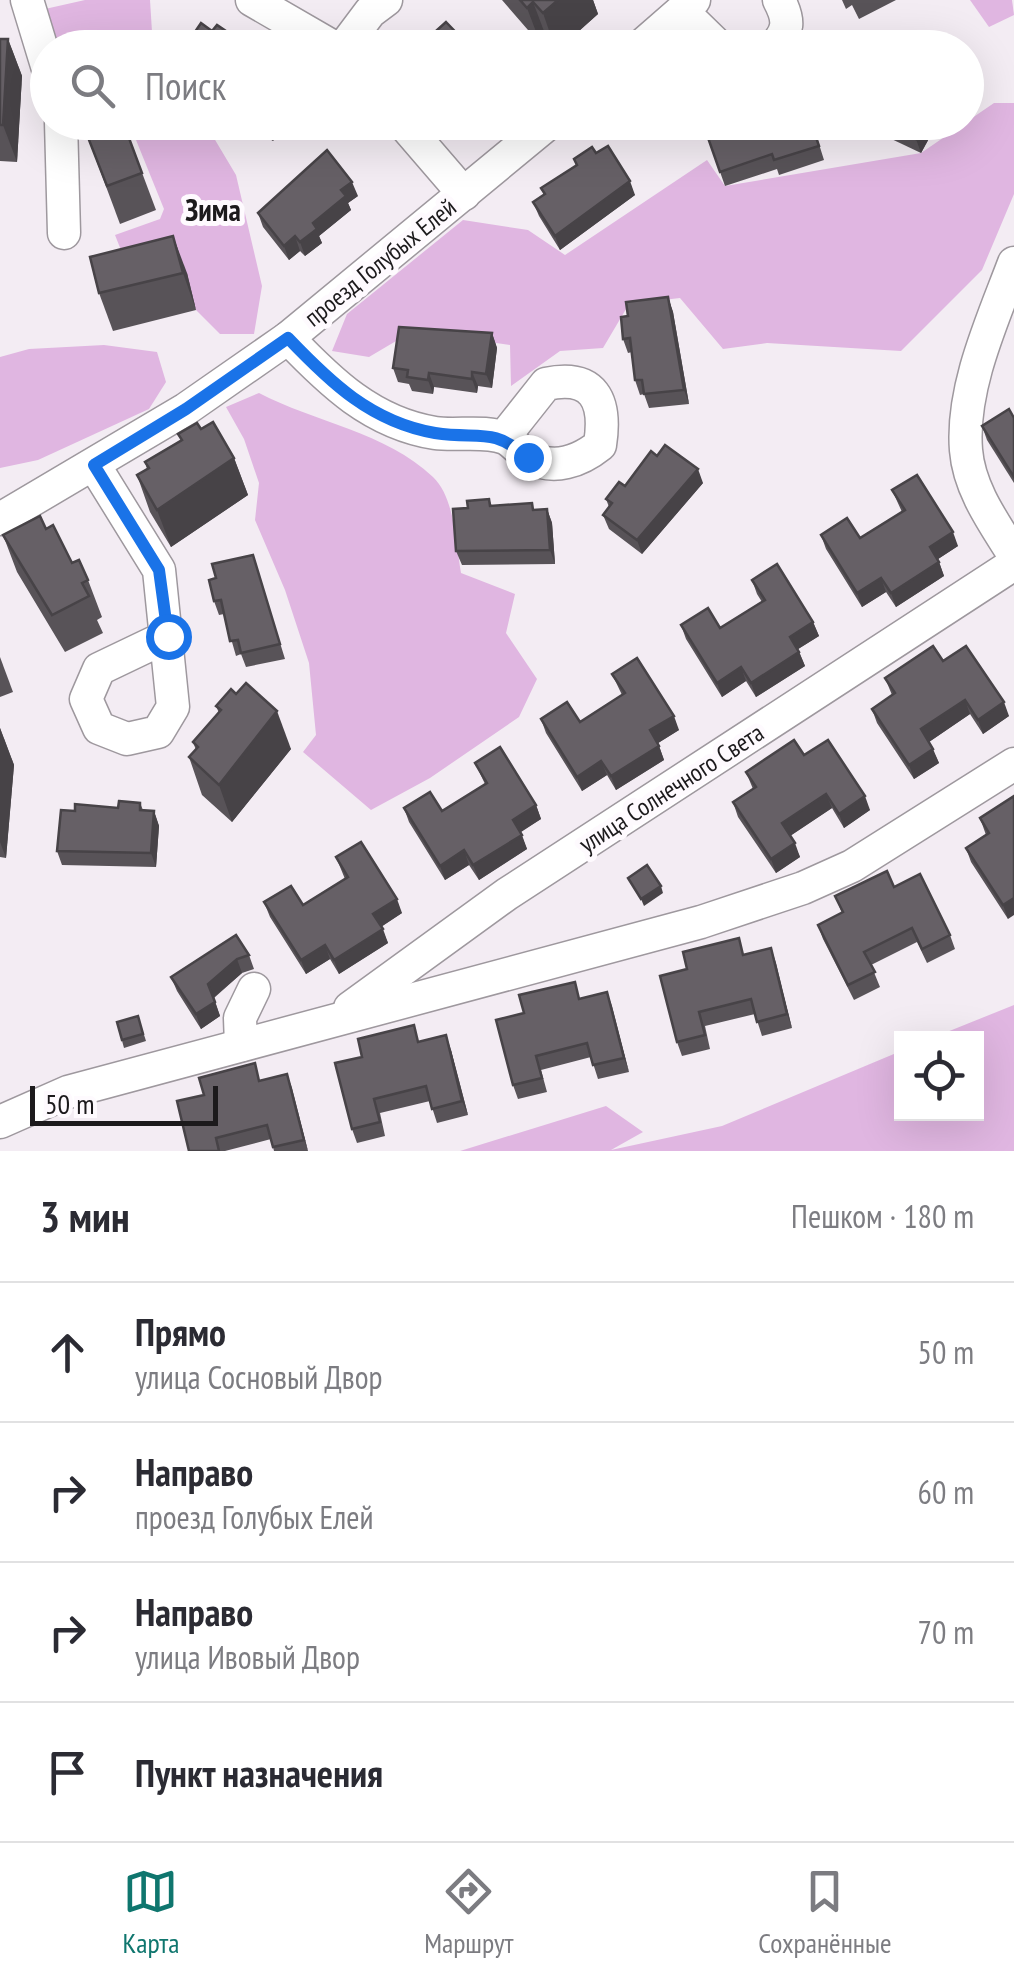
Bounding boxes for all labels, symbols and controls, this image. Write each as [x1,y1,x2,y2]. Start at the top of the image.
search box [30,30,984,140]
icon: search [65,58,120,113]
text: Поиск [145,61,226,110]
district label: Зима [185,190,241,229]
street label: проезд Голубых Елей [297,191,463,333]
route end [506,435,552,481]
route start [146,614,192,660]
street label: улица Солнечного Света [573,716,769,860]
map controls [894,1031,984,1121]
button: locate [894,1031,984,1121]
scale bar [30,1081,218,1126]
text: 50 m [45,1085,94,1122]
text: 3 мин [40,1189,130,1244]
text: Пешком · 180 m [791,1195,974,1237]
text: Прямо [135,1307,226,1356]
icon: ahead [40,1325,95,1380]
text: 50 m [918,1331,974,1373]
text: улица Сосновый Двор [135,1356,382,1398]
text: Направо [135,1447,253,1496]
icon: right [40,1465,95,1520]
text: 60 m [918,1471,974,1513]
text: проезд Голубых Елей [135,1496,374,1538]
text: Направо [135,1587,253,1636]
icon: right [40,1605,95,1660]
text: 70 m [918,1611,974,1653]
text: улица Ивовый Двор [135,1636,360,1678]
icon: arrive [40,1745,95,1800]
text: Пункт назначения [135,1748,383,1797]
tab: Карта [122,1864,179,1961]
tab: Маршрут [424,1864,514,1961]
tab: Сохранённые [758,1864,892,1961]

